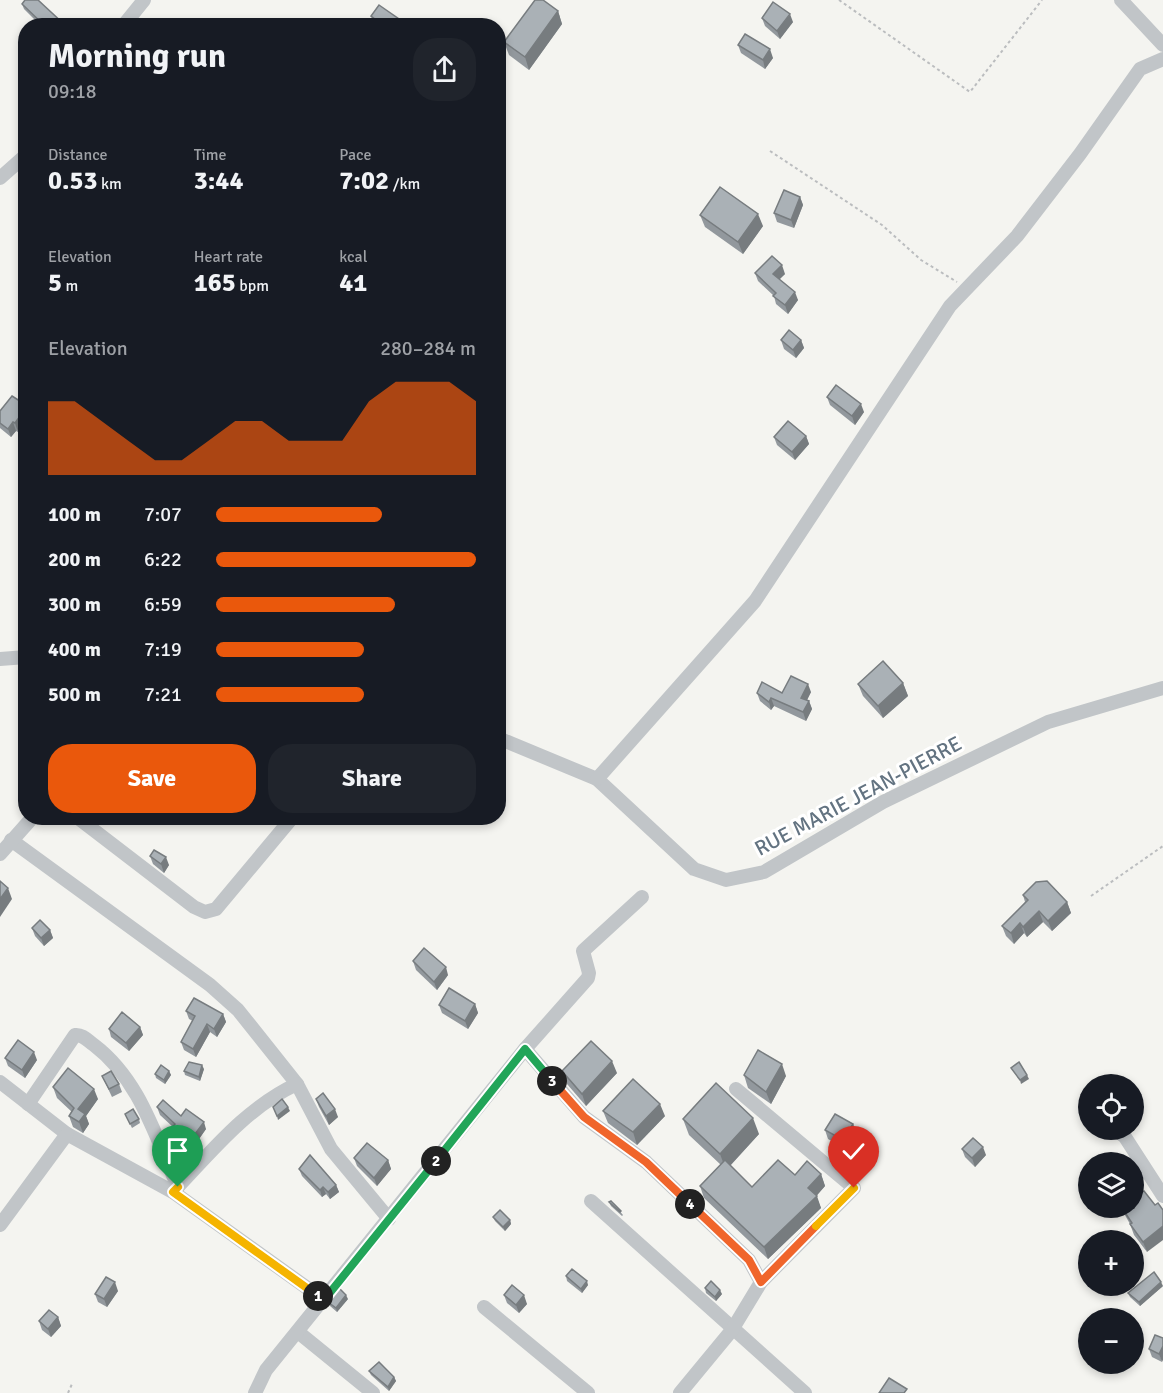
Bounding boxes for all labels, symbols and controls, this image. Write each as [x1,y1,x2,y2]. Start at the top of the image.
text: Morning run [48,36,226,77]
button: share [413,38,476,101]
text: 09:18 [48,79,97,104]
text: Distance [48,145,108,165]
text: Time [194,145,227,165]
text: Pace [339,145,372,165]
text: 0.53 [48,165,98,197]
text: 3:44 [194,165,243,197]
text: 7:02 [339,165,389,197]
text: km [98,174,122,194]
text: /km [389,174,420,194]
text: Elevation [48,247,112,267]
text: Heart rate [194,247,263,267]
text: kcal [339,247,367,267]
text: 5 [48,267,62,299]
text: 165 [194,267,236,299]
text: 41 [339,267,367,299]
text: m [62,276,78,296]
text: bpm [236,276,269,296]
text: Elevation [48,336,128,361]
text: 280–284 m [380,336,476,361]
text: 100 m [48,502,101,527]
text: 7:07 [144,502,182,527]
text: 200 m [48,547,101,572]
text: 6:22 [144,547,182,572]
text: 300 m [48,592,101,617]
text: 6:59 [144,592,182,617]
text: 400 m [48,637,101,662]
text: 7:19 [144,637,182,662]
text: 500 m [48,682,101,707]
text: 7:21 [144,682,182,707]
street label: RUE MARIE JEAN-PIERRE [750,730,966,862]
button: Save [48,744,256,813]
button: Share [268,744,476,813]
pin: 3 [537,1066,567,1096]
text: 3 [548,1071,556,1091]
map controls [1078,1074,1144,1374]
button: locate [1078,1074,1144,1140]
pin [152,1125,203,1187]
pin [828,1126,879,1188]
icon: arrive [161,1134,194,1167]
icon: check [837,1135,870,1168]
pin: 2 [421,1146,451,1176]
text: 2 [432,1151,440,1171]
button: layers [1078,1152,1144,1218]
pin: 4 [675,1189,705,1219]
text: 4 [686,1194,694,1214]
button: + [1078,1230,1144,1296]
pin: 1 [303,1281,333,1311]
text: 1 [314,1286,322,1306]
button: − [1078,1308,1144,1374]

